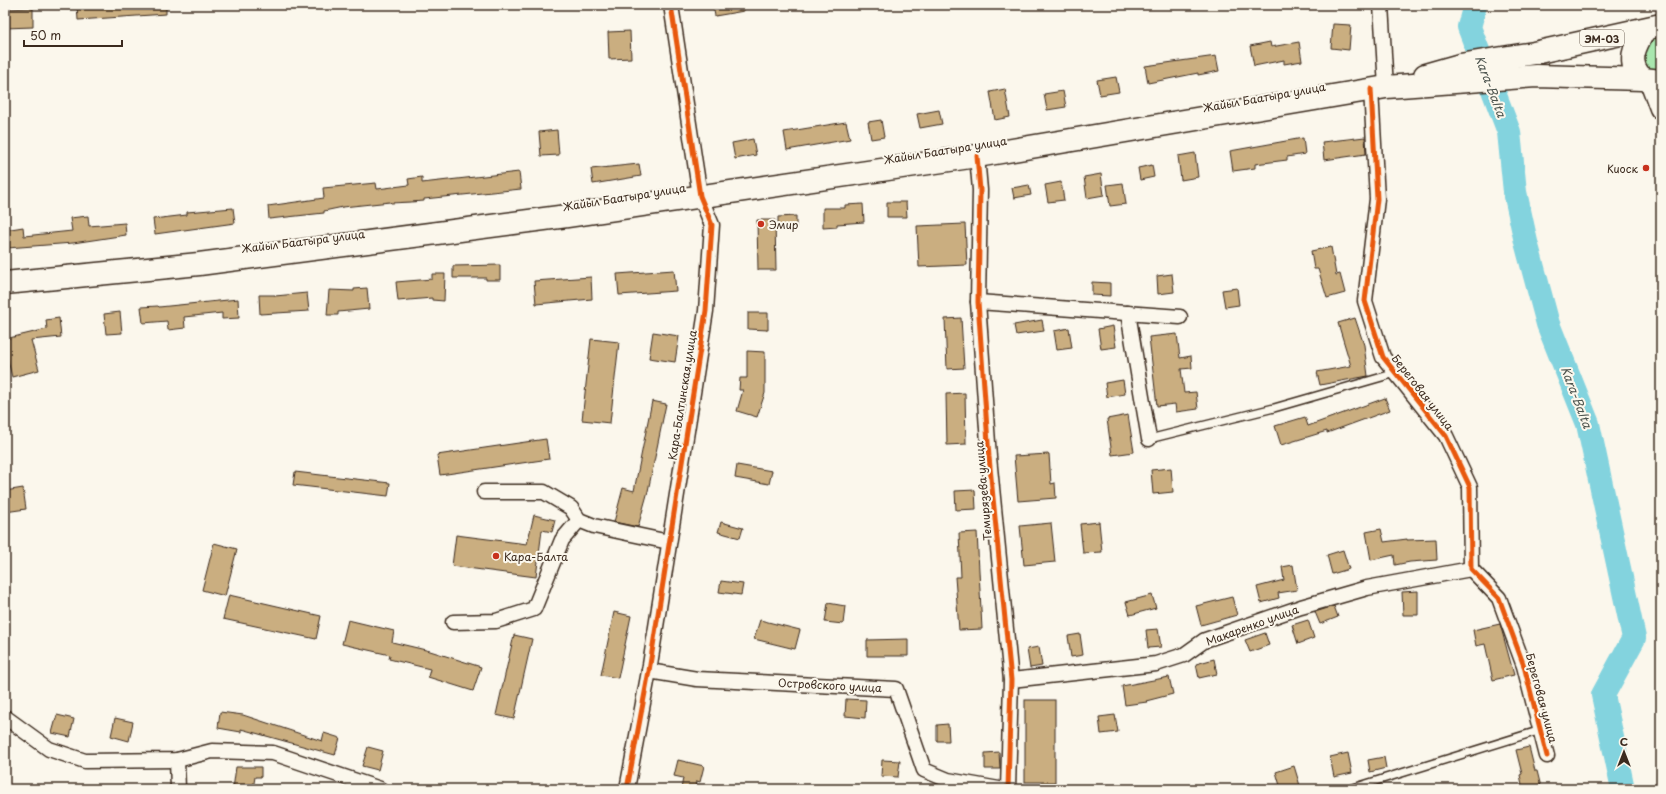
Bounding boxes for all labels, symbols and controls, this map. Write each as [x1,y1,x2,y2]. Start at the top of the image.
scale bar [24,22,122,48]
text: 50 m [30,26,61,44]
road number: ЭМ-03 [1580,30,1624,46]
water label: Kara-Balta [1471,52,1511,120]
street label: Жайыл Баатыра улица [1201,78,1327,116]
street label: Жайыл Баатыра улица [882,132,1008,168]
place label: Киоск [1607,160,1638,177]
marker: Киоск [1641,163,1651,173]
street label: Жайыл Баатыра улица [561,179,687,215]
place label: Эмир [769,216,799,233]
marker: Эмир [756,219,766,229]
street label: Жайыл Баатыра улица [240,225,366,257]
street label: Кара-Балтинская улица [663,329,701,461]
street label: Береговая улица [1388,350,1458,434]
water label: Kara-Balta [1557,363,1597,431]
street label: Темирязева улица [970,440,996,541]
place label: Кара-Балта [504,548,568,565]
marker: Кара-Балта [491,551,501,561]
street label: Макаренко улица [1203,600,1301,650]
street label: Береговая улица [1522,651,1562,745]
street label: Островского улица [778,674,882,696]
north arrow [1604,732,1644,772]
text: С [1620,733,1628,750]

